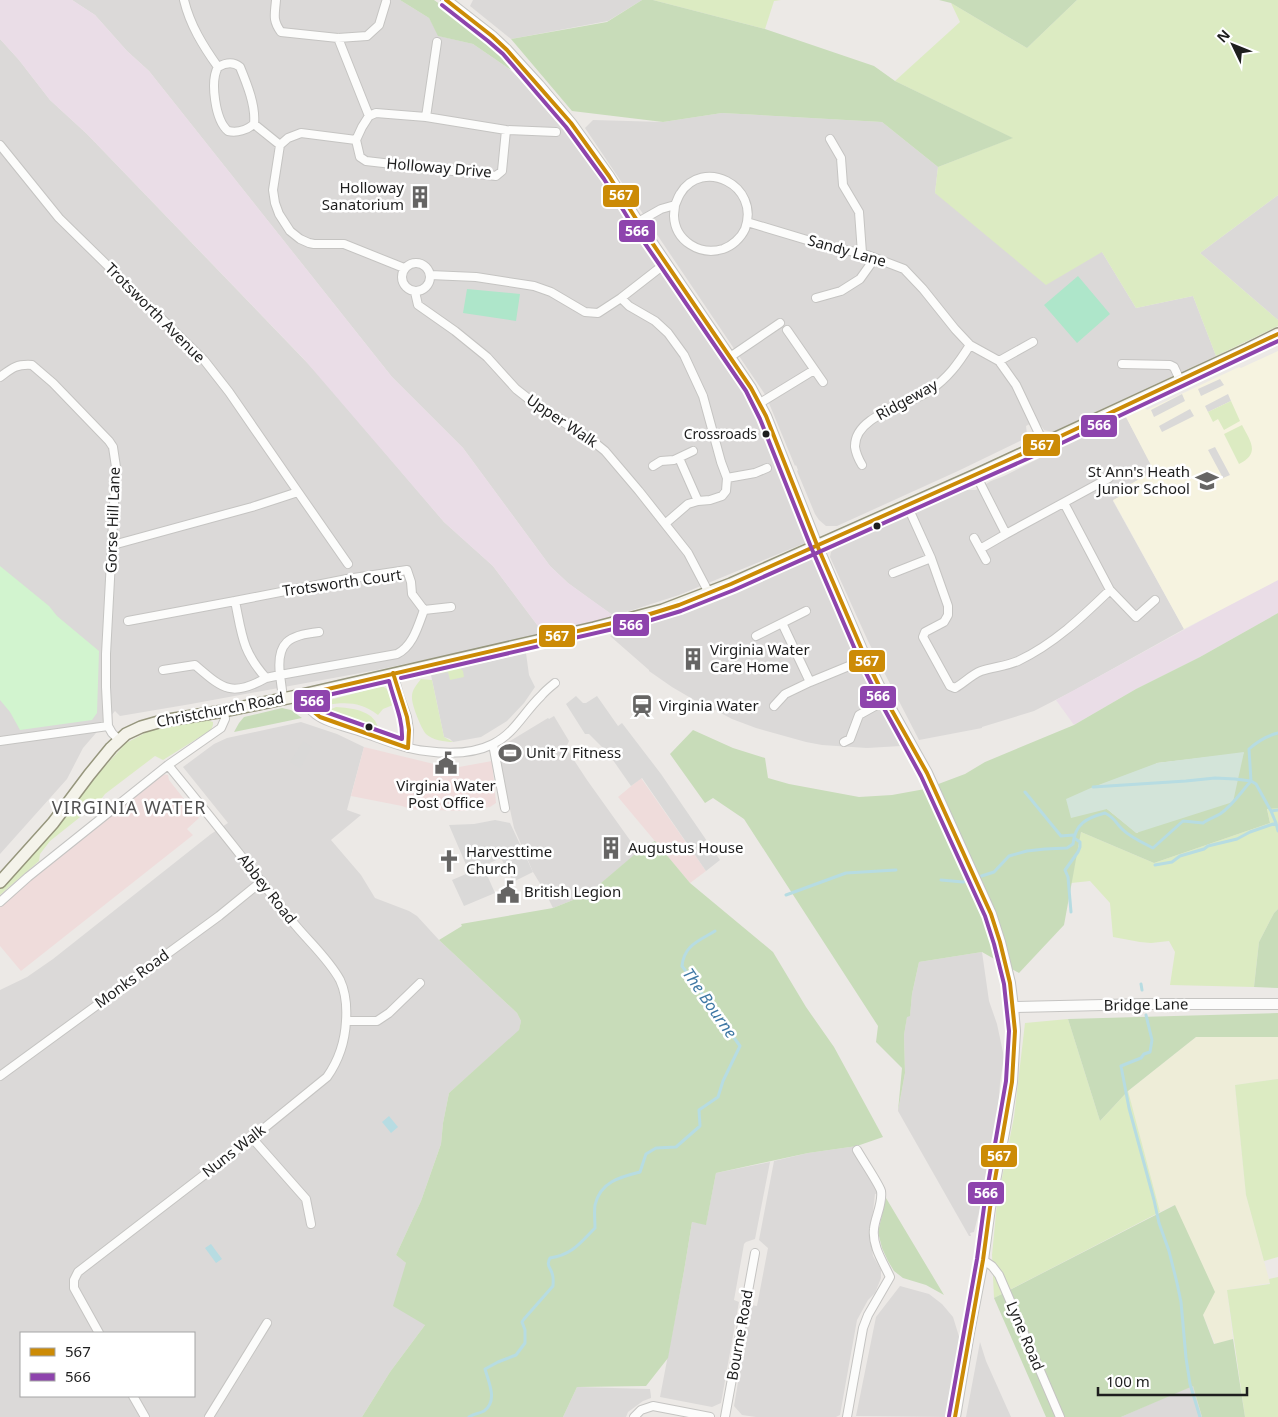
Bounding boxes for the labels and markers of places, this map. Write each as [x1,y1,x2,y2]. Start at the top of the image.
place label: Holloway Sanatorium [322,177,404,214]
building icon: Holloway Sanatorium [407,184,433,210]
place label: Crossroads [684,424,757,443]
marker: Crossroads [761,429,771,439]
place label: St Ann's Heath Junior School [1088,461,1190,498]
school or university icon: St Ann's Heath Junior School [1194,468,1220,494]
unlabelled marker [872,521,882,531]
place label: Virginia Water Care Home [710,639,810,676]
building icon: Virginia Water Care Home [680,646,706,672]
station icon: Virginia Water [629,693,655,719]
place label: Virginia Water [659,695,759,715]
unlabelled marker [364,722,374,732]
sports icon: Unit 7 Fitness [497,740,523,766]
place label: Unit 7 Fitness [526,742,621,762]
public building icon: Virginia Water Post Office [433,750,459,776]
place label: Virginia Water Post Office [396,775,496,812]
building icon: Augustus House [598,835,624,861]
place label: Augustus House [628,837,743,857]
place label: Harvesttime Church [466,841,552,878]
church icon: Harvesttime Church [436,848,462,874]
public building icon: British Legion [495,879,521,905]
place label: British Legion [524,881,621,901]

